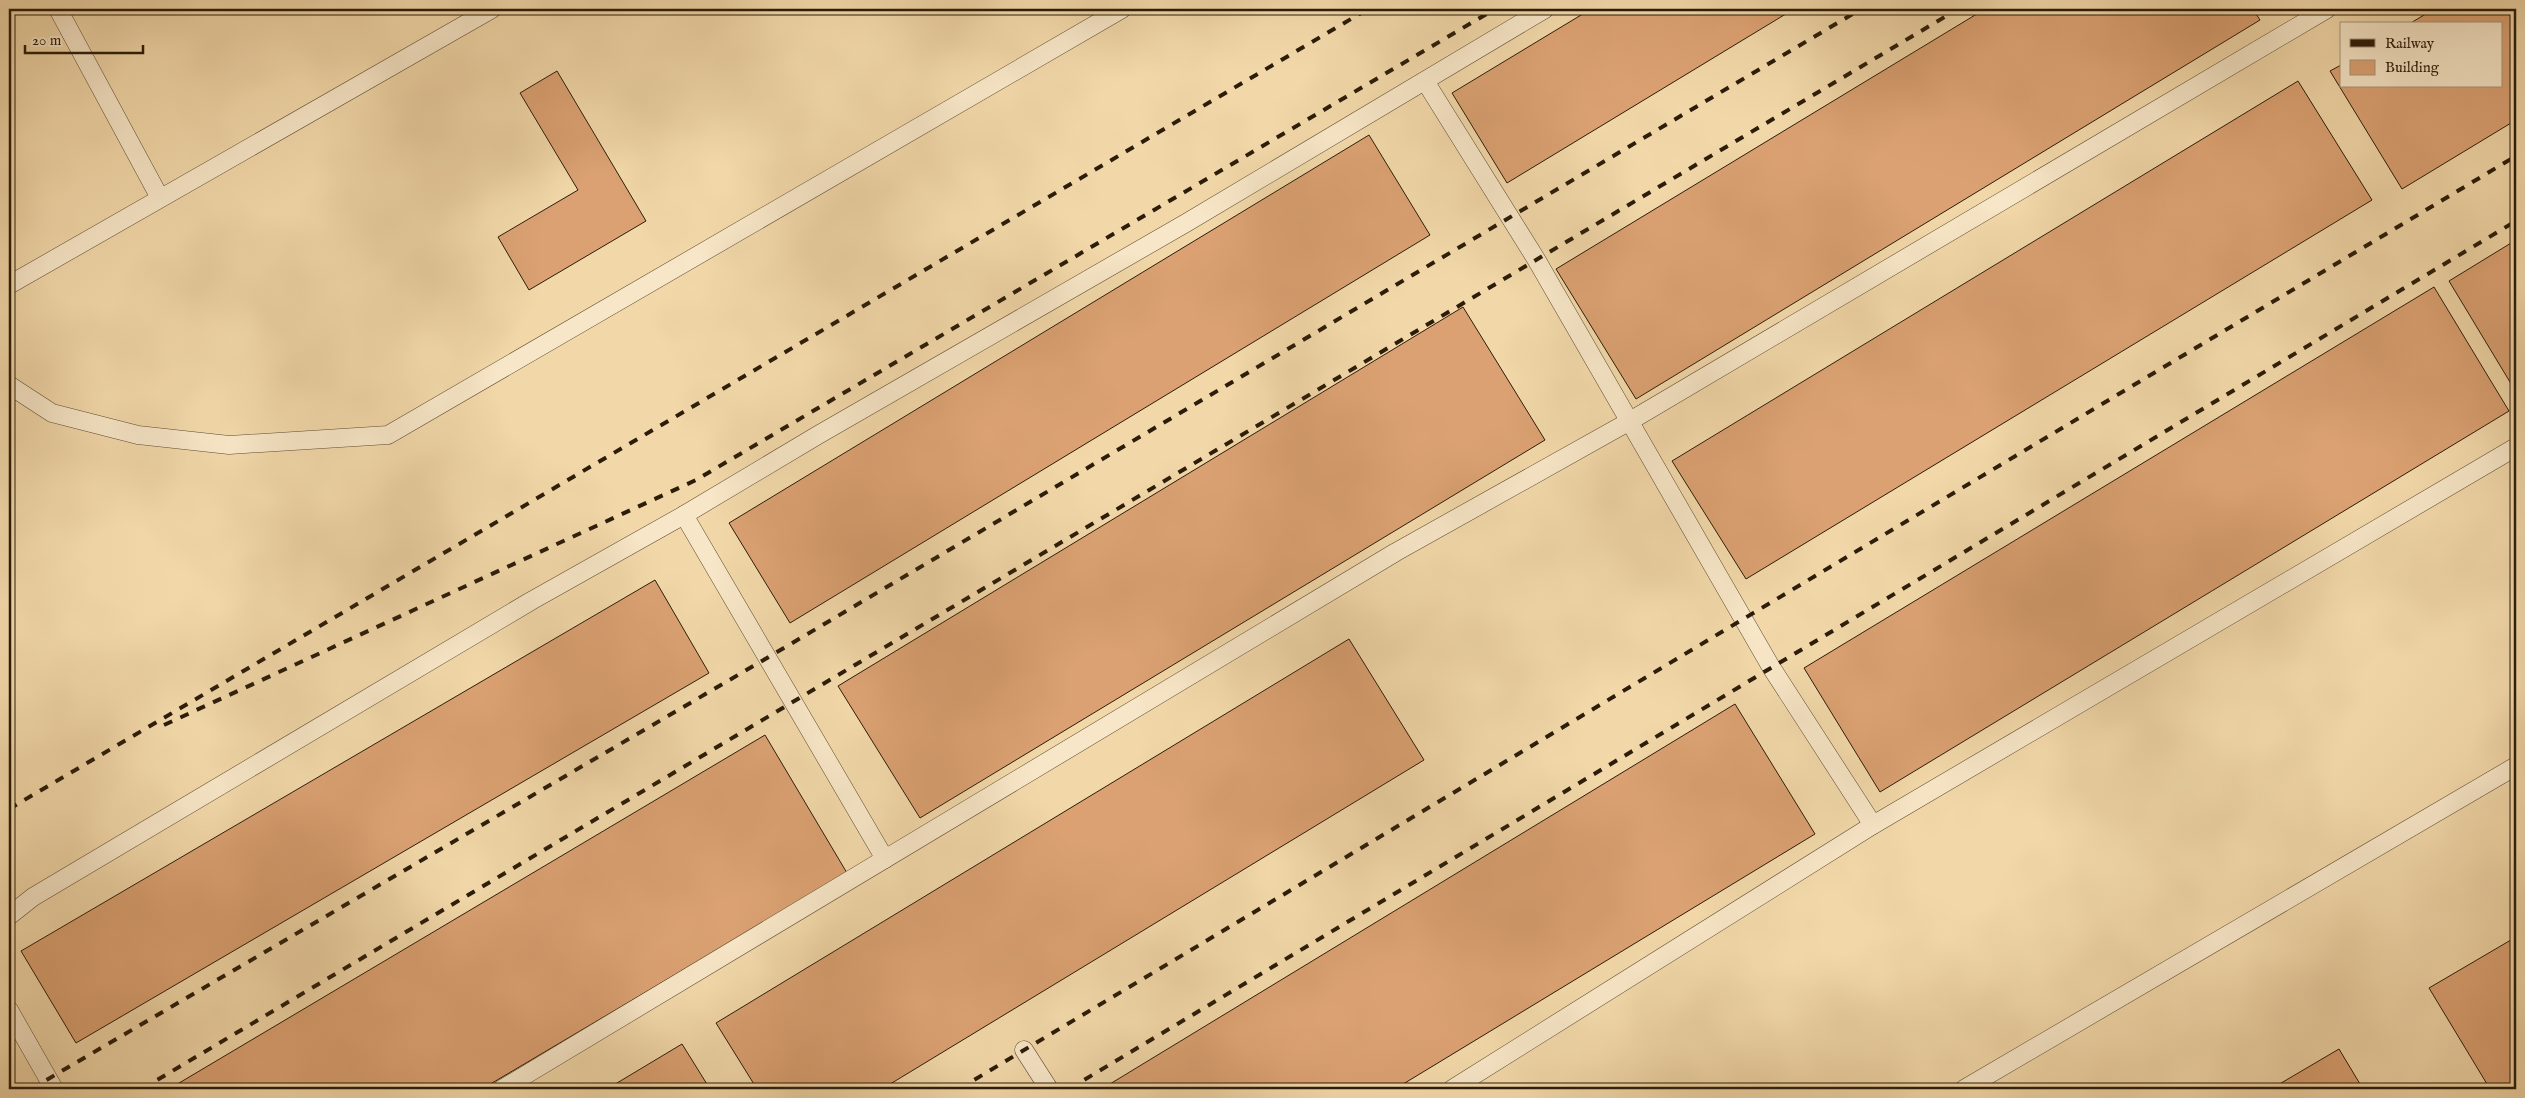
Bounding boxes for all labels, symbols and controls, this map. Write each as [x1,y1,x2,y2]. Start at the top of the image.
scale bar [25,22,142,54]
legend [2340,22,2502,88]
text: 20 m [32,31,62,50]
text: Railway [2385,34,2435,53]
text: Building [2385,58,2440,77]

